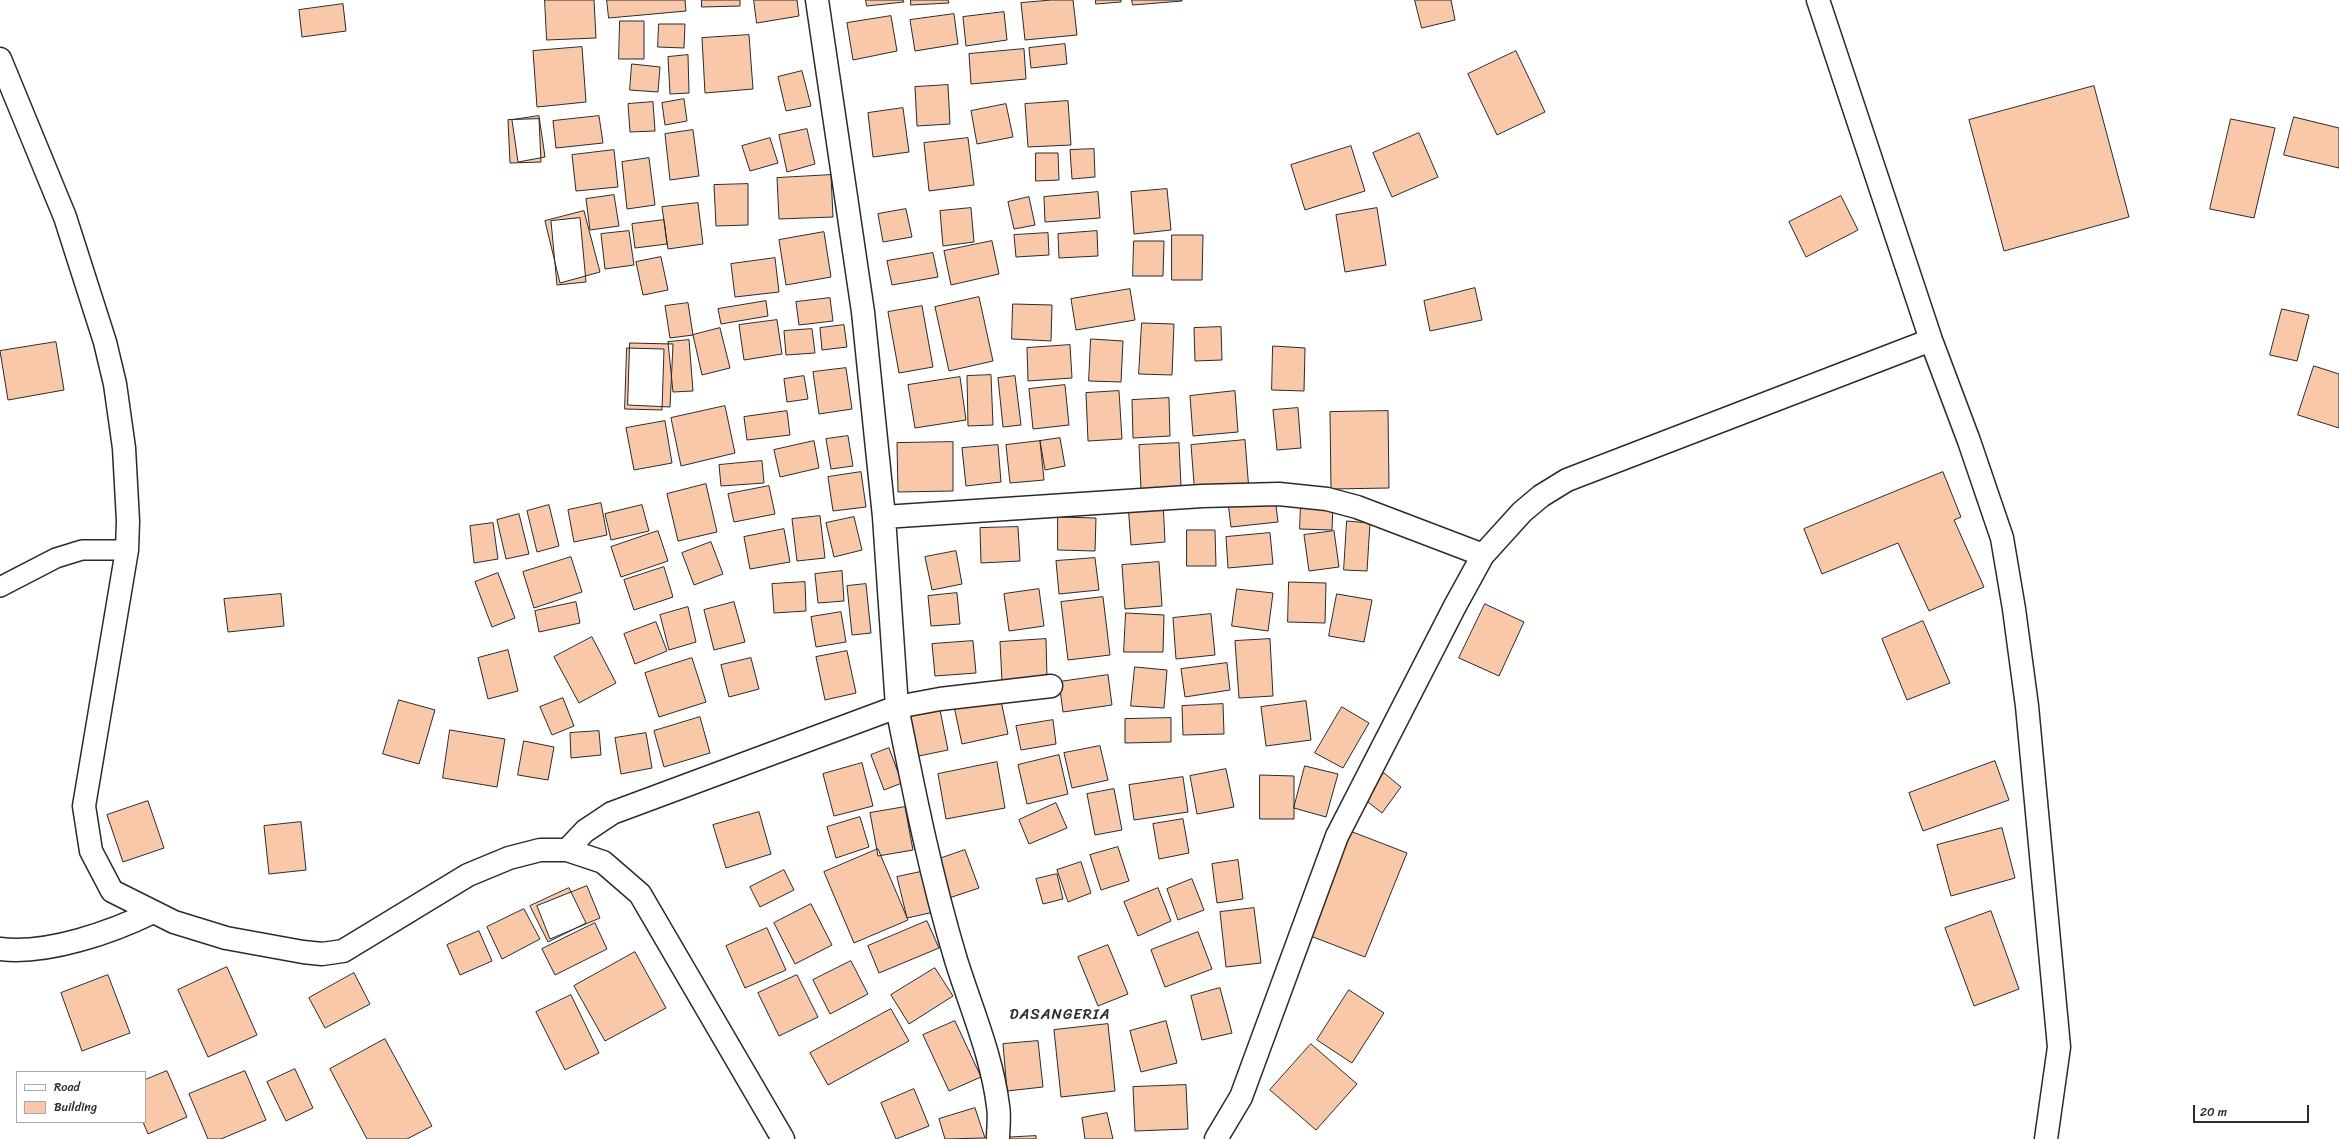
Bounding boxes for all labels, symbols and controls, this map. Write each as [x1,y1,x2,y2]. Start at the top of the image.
district label: DASANGERIA [1010,1006,1110,1024]
legend [16,1071,146,1123]
text: Road [54,1076,80,1098]
text: Building [54,1096,97,1118]
scale bar [2195,1097,2311,1123]
text: 20 m [2200,1101,2227,1123]

